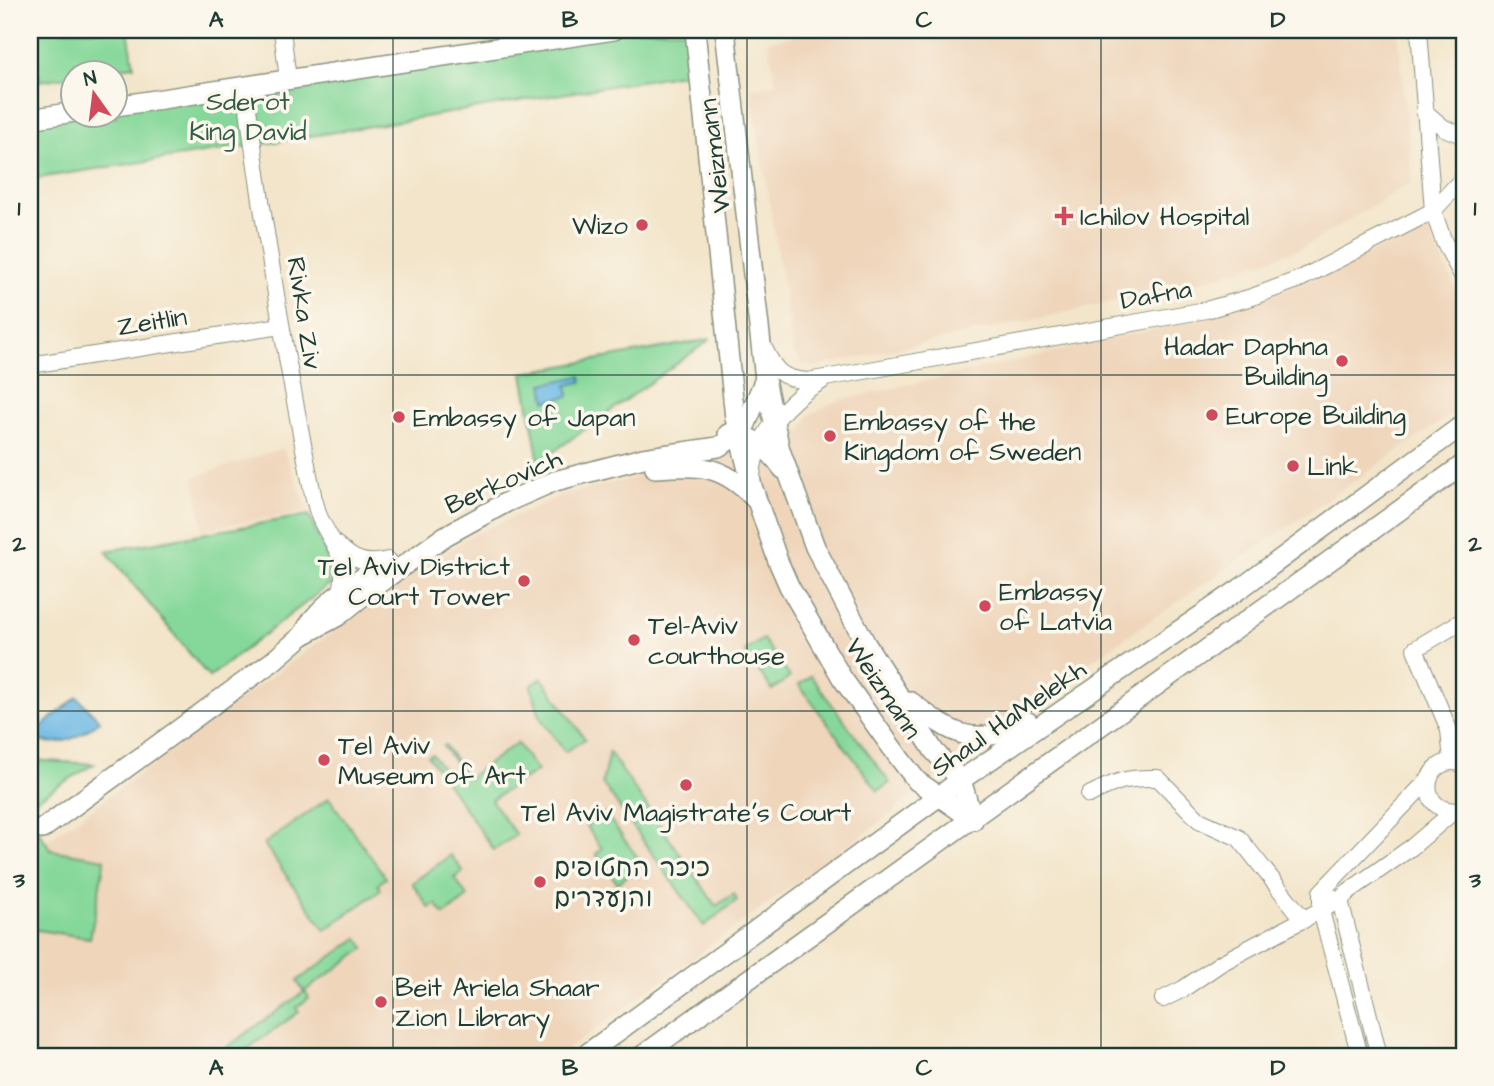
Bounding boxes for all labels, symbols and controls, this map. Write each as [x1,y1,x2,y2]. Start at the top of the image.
text: A [209,4,224,36]
text: B [562,4,579,36]
text: C [916,4,933,36]
text: D [1271,4,1286,36]
north arrow [60,60,130,130]
text: N [81,64,99,94]
park label: Sderot King David [189,84,307,152]
street label: Weizmann [690,97,740,215]
text: 1 [18,192,21,224]
text: 1 [1474,192,1477,224]
place label: Ichilov Hospital [1080,199,1249,235]
marker: Ichilov Hospital [1054,206,1074,226]
place label: Wizo [572,208,628,244]
marker: Wizo [634,217,650,233]
street label: Rivka Ziv [277,254,331,372]
street label: Dafna [1118,271,1195,319]
street label: Zeitlin [115,299,190,345]
place label: Hadar Daphna Building [1164,329,1328,397]
marker: Hadar Daphna Building [1334,353,1350,369]
place label: Europe Building [1226,398,1406,436]
place label: Embassy of Japan [413,400,635,438]
place label: Embassy of the Kingdom of Sweden [844,404,1081,472]
marker: Europe Building [1204,407,1220,423]
marker: Embassy of Japan [391,409,407,425]
marker: Embassy of the Kingdom of Sweden [822,428,838,444]
street label: Berkovich [439,440,568,524]
place label: Link [1307,449,1358,485]
marker: Link [1285,458,1301,474]
text: 2 [11,528,26,560]
text: 2 [1467,528,1482,560]
place label: Tel Aviv District Court Tower [318,549,510,615]
marker: Tel Aviv District Court Tower [516,573,532,589]
place label: Embassy of Latvia [999,574,1112,640]
marker: Embassy of Latvia [977,598,993,614]
place label: Tel-Aviv courthouse [648,608,785,674]
street label: Weizmann [836,631,930,746]
marker: Tel-Aviv courthouse [626,632,642,648]
street label: Shaul HaMelekh [924,652,1094,786]
place label: Tel Aviv Museum of Art [338,728,526,794]
marker: Tel Aviv Museum of Art [316,752,332,768]
marker: Tel Aviv Magistrate׳s Court [678,777,694,793]
place label: Tel Aviv Magistrate׳s Court [521,795,852,833]
place label: כיכר החטופים והנעדרים [554,850,710,916]
text: 3 [12,864,25,896]
text: 3 [1468,864,1481,896]
marker: כיכר החטופים והנעדרים [532,874,548,890]
place label: Beit Ariela Shaar Zion Library [395,970,600,1038]
marker: Beit Ariela Shaar Zion Library [373,994,389,1010]
text: A [209,1052,224,1084]
text: B [562,1052,579,1084]
text: C [916,1052,933,1084]
text: D [1271,1052,1286,1084]

